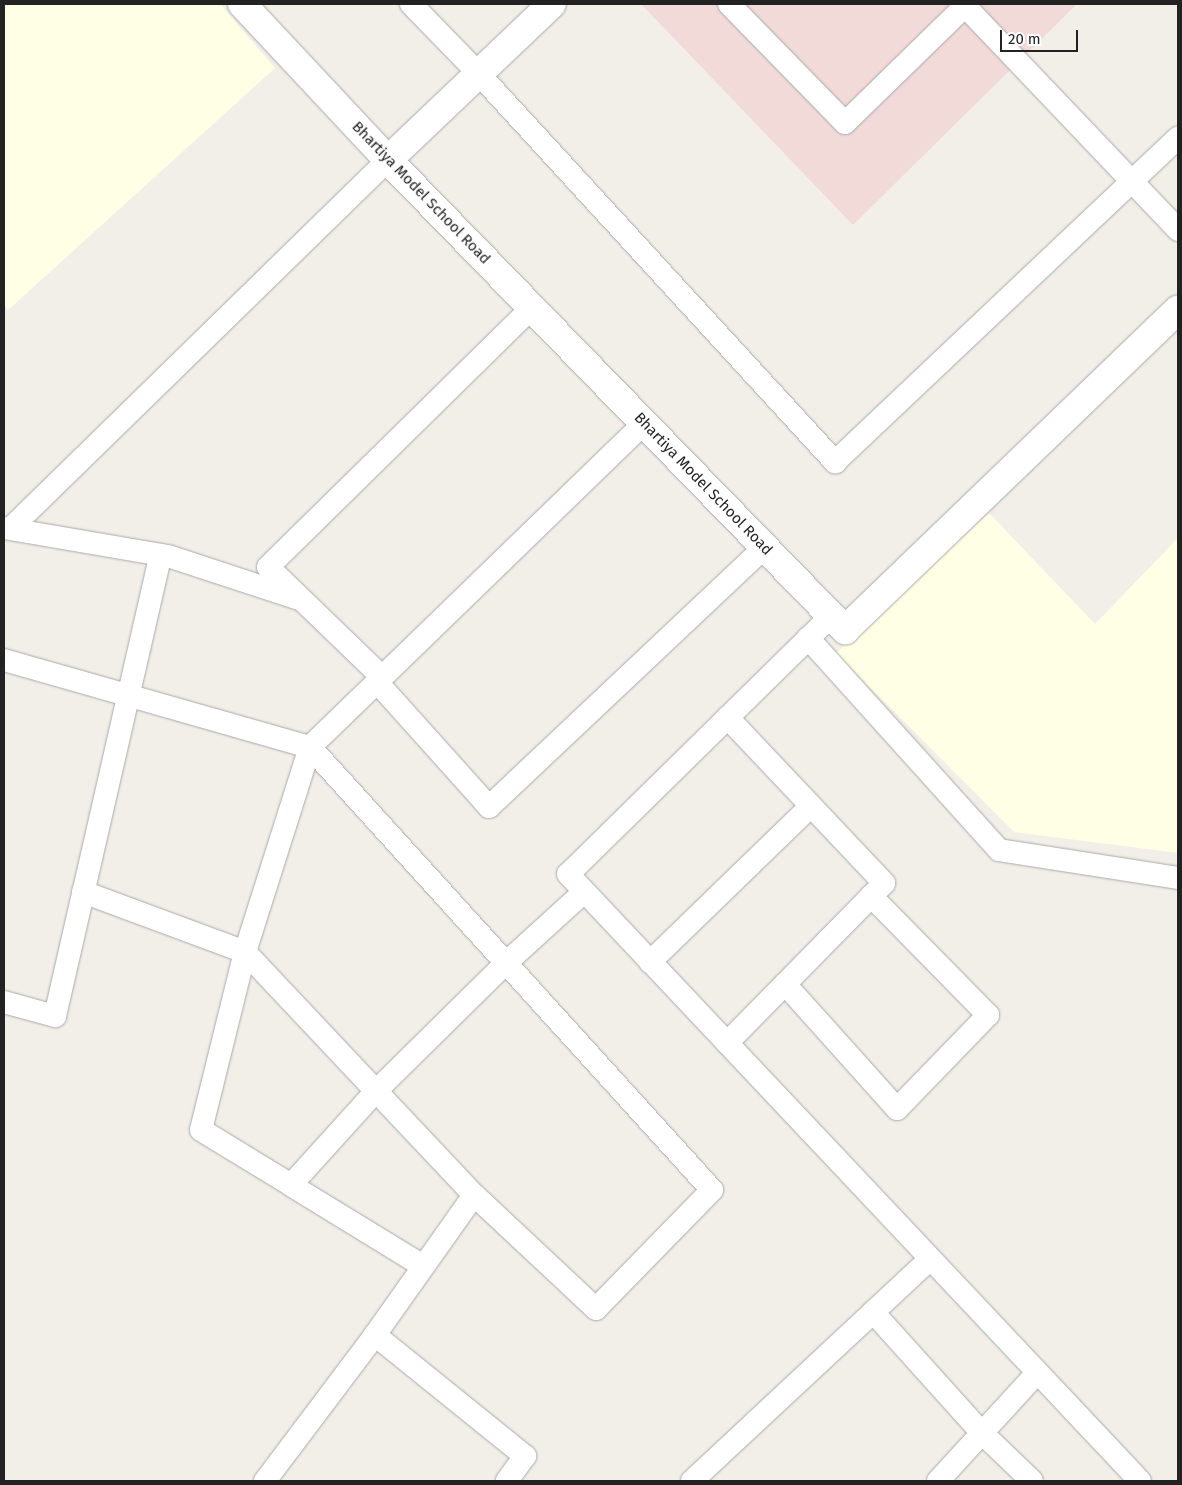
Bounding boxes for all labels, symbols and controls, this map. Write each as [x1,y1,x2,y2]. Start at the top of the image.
scale bar [1002,20,1080,52]
text: 20 m [1008,30,1041,48]
street label: Bhartiya Model School Road [348,118,494,268]
street label: Bhartiya Model School Road [630,409,776,559]

